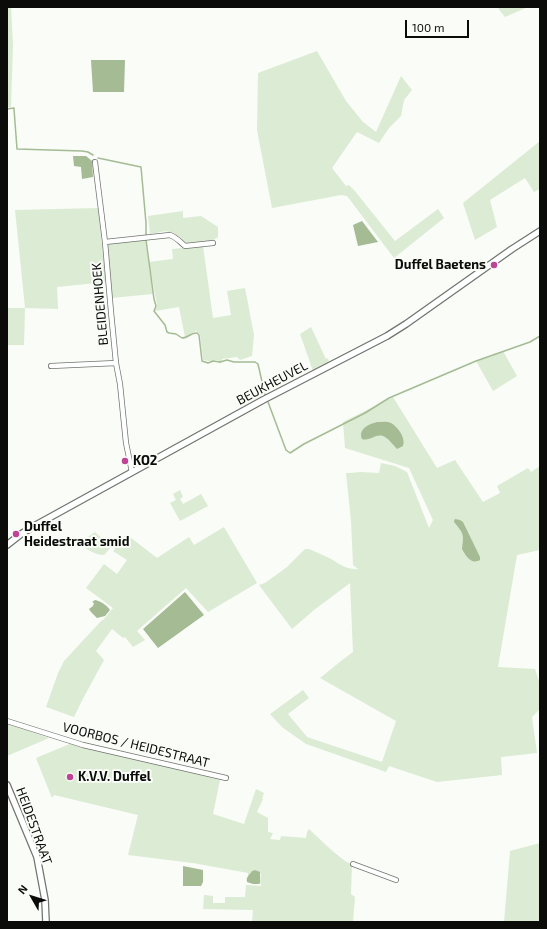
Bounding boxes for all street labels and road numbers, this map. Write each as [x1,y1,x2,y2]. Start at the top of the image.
street label: BLEIDENHOEK [89,262,111,346]
street label: BEUKHEUVEL [234,358,310,408]
street label: VOORBOS / HEIDESTRAAT [61,719,211,771]
street label: HEIDESTRAAT [13,785,55,867]

